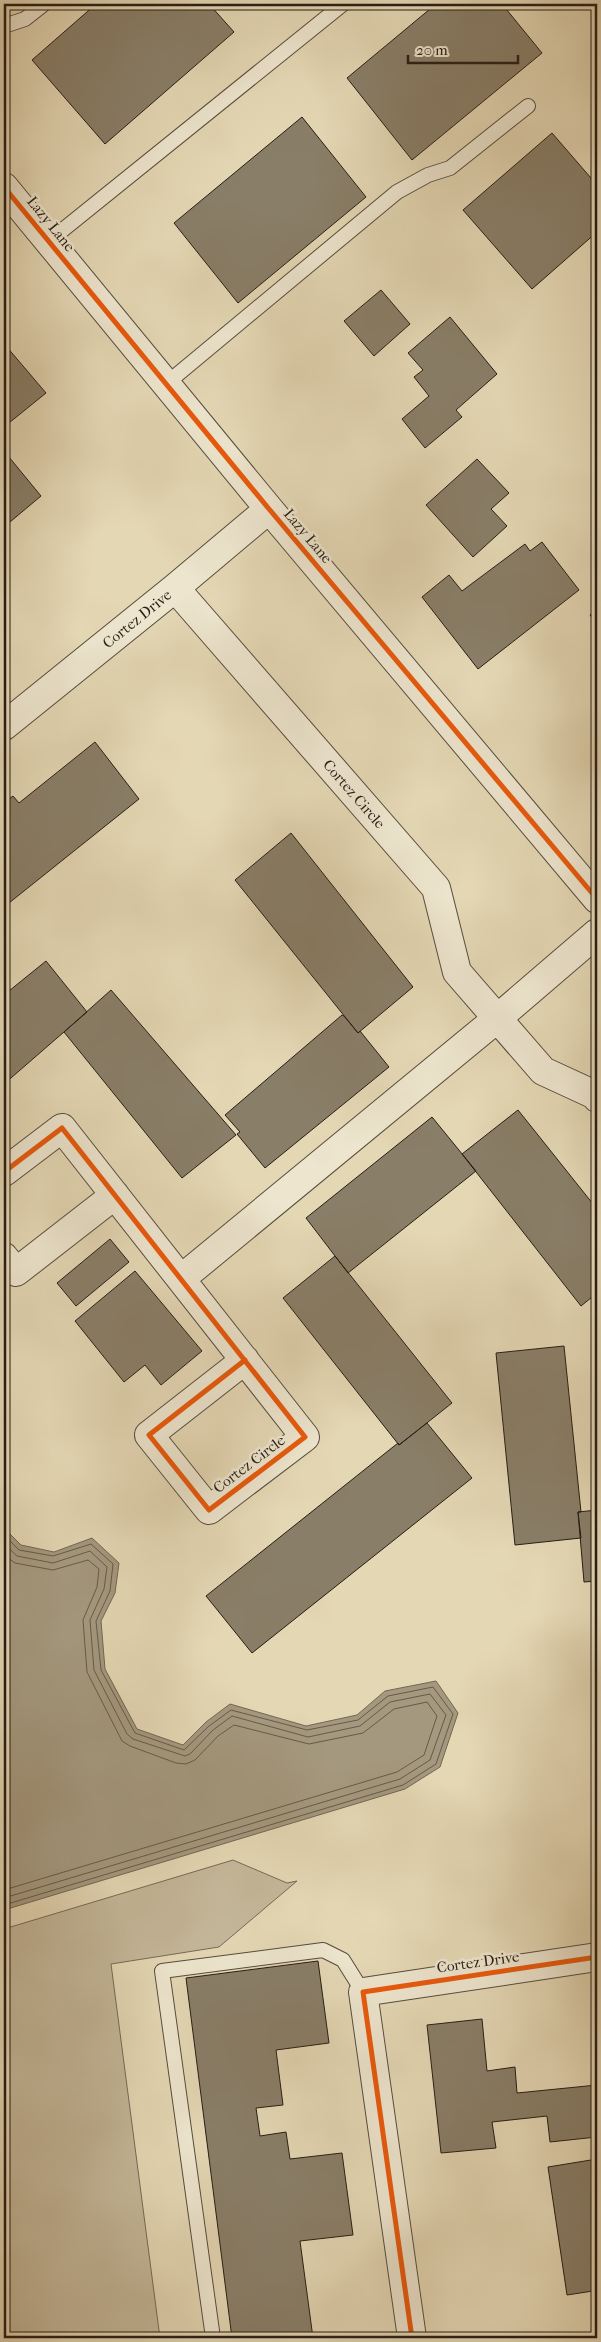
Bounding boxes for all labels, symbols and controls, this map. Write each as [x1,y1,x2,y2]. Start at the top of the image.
scale bar [408,32,518,64]
text: 20 m [416,41,448,59]
street label: Lazy Lane [23,193,79,256]
street label: Lazy Lane [280,505,336,567]
street label: Cortez Drive [99,585,175,652]
street label: Cortez Circle [319,756,389,833]
street label: Cortez Circle [209,1431,289,1497]
street label: Cortez Drive [435,1947,521,1977]

